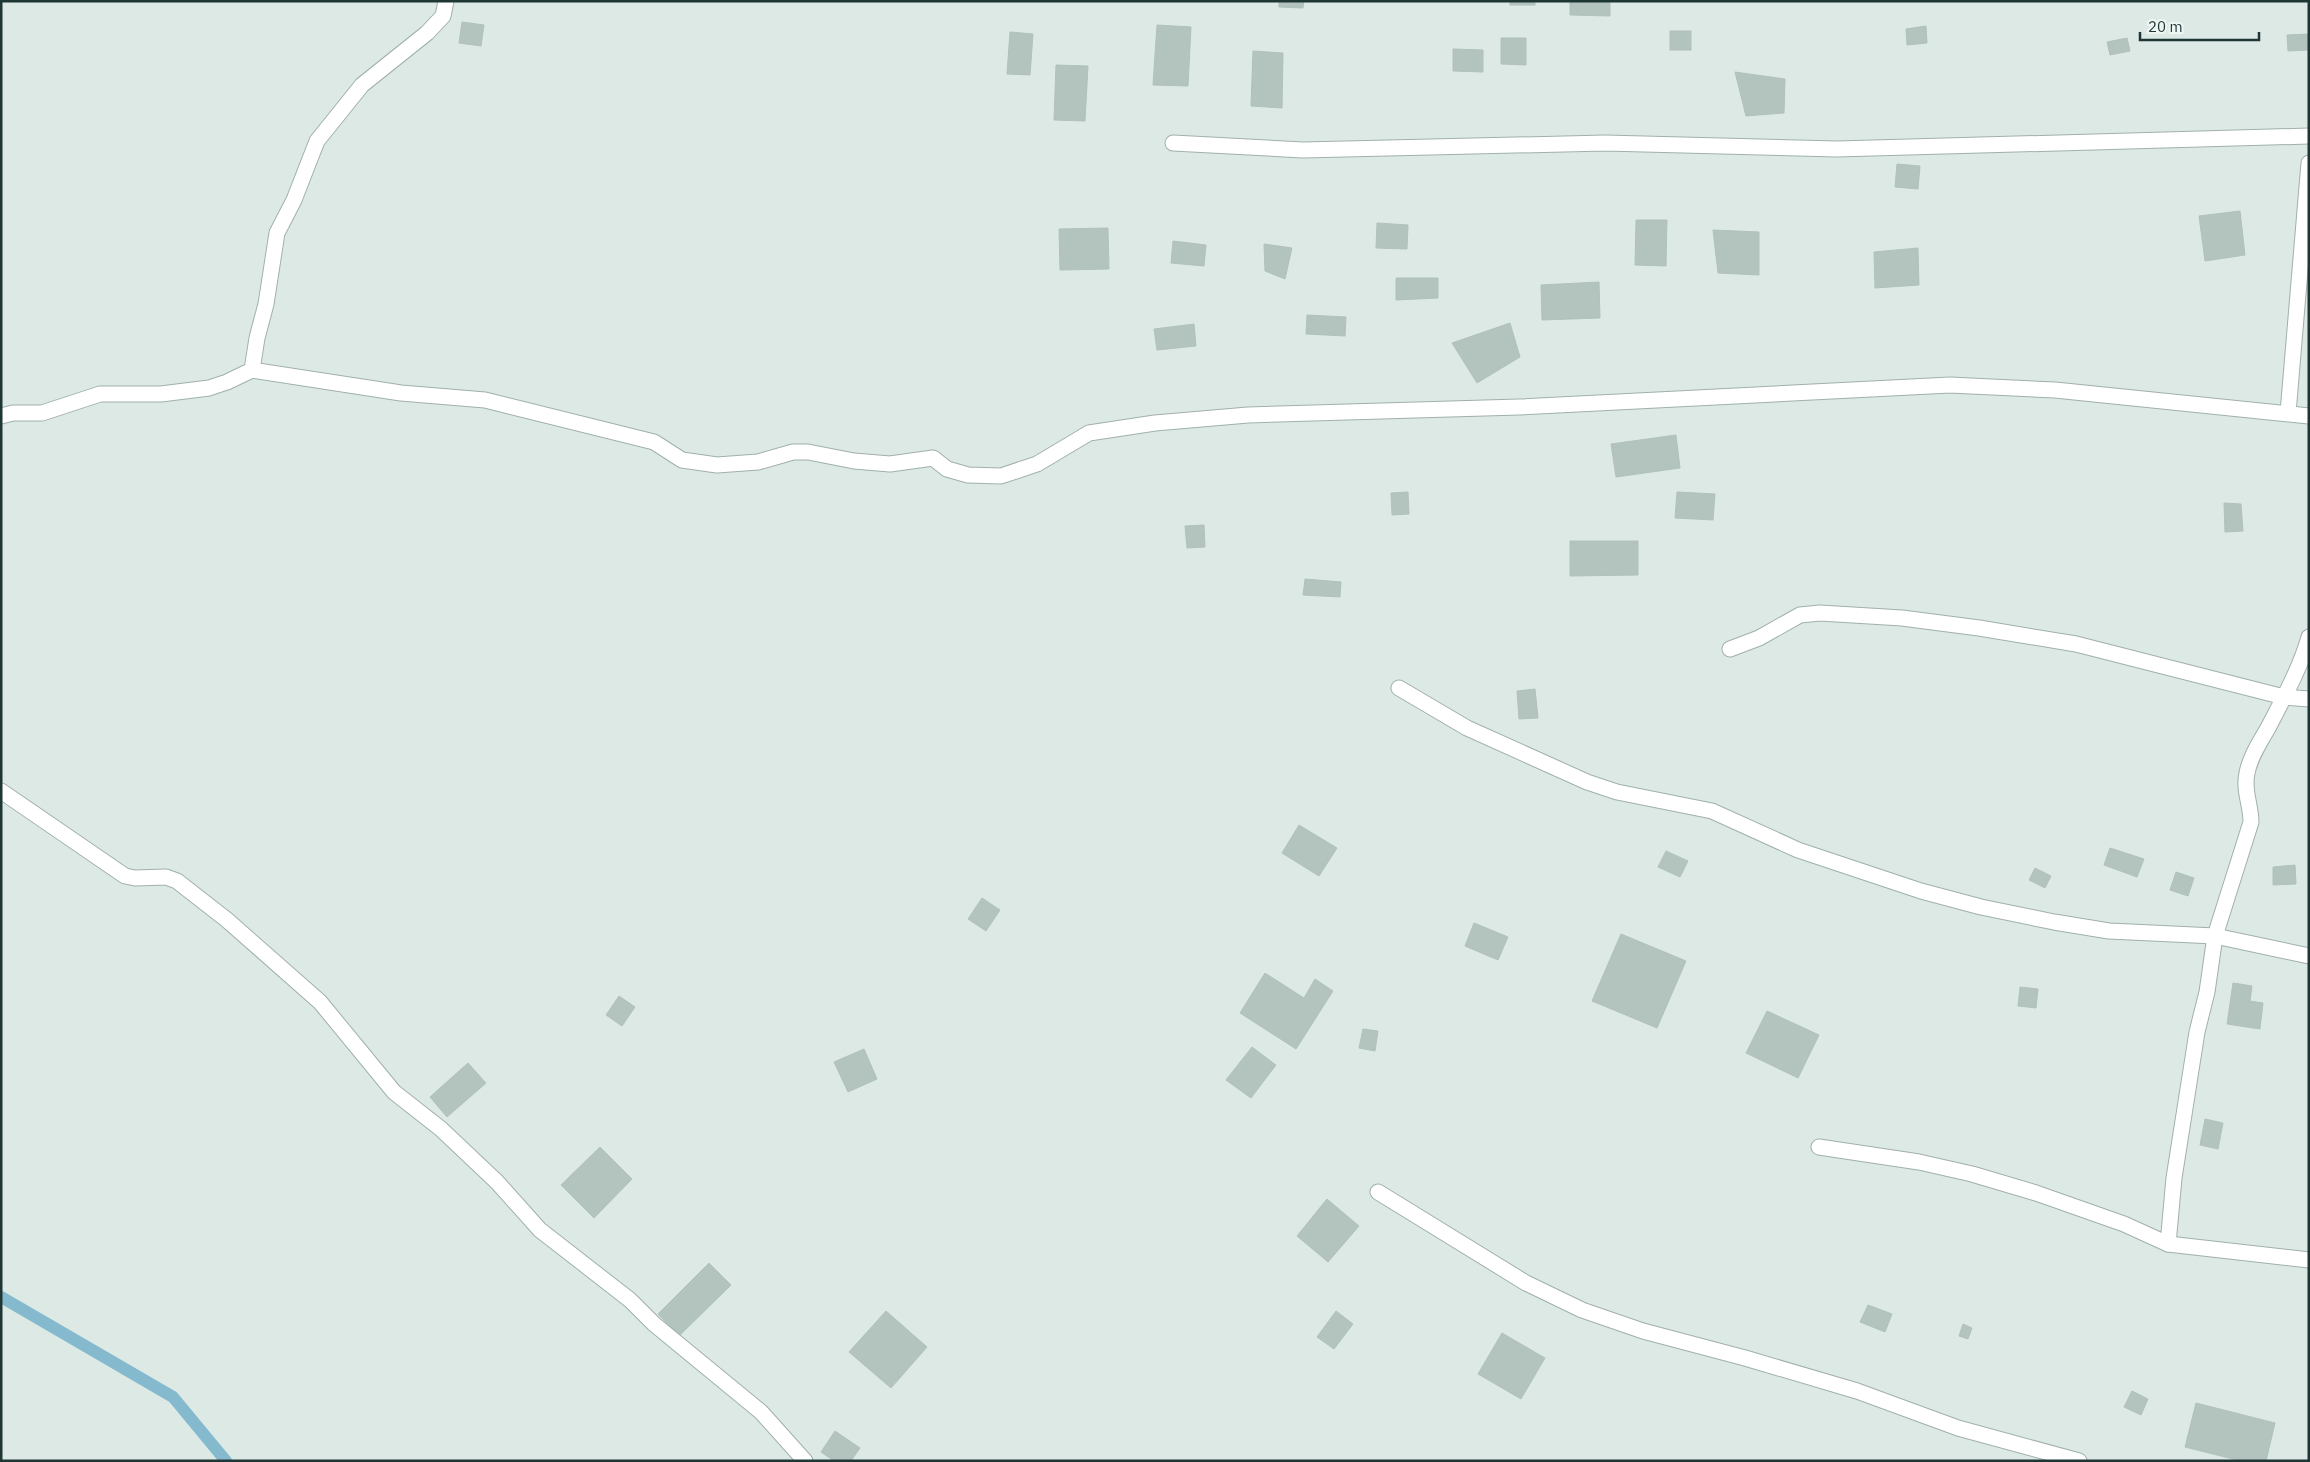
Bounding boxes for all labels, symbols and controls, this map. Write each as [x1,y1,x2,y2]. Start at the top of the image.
scale bar [2140,10,2259,42]
text: 20 m [2148,17,2183,36]

